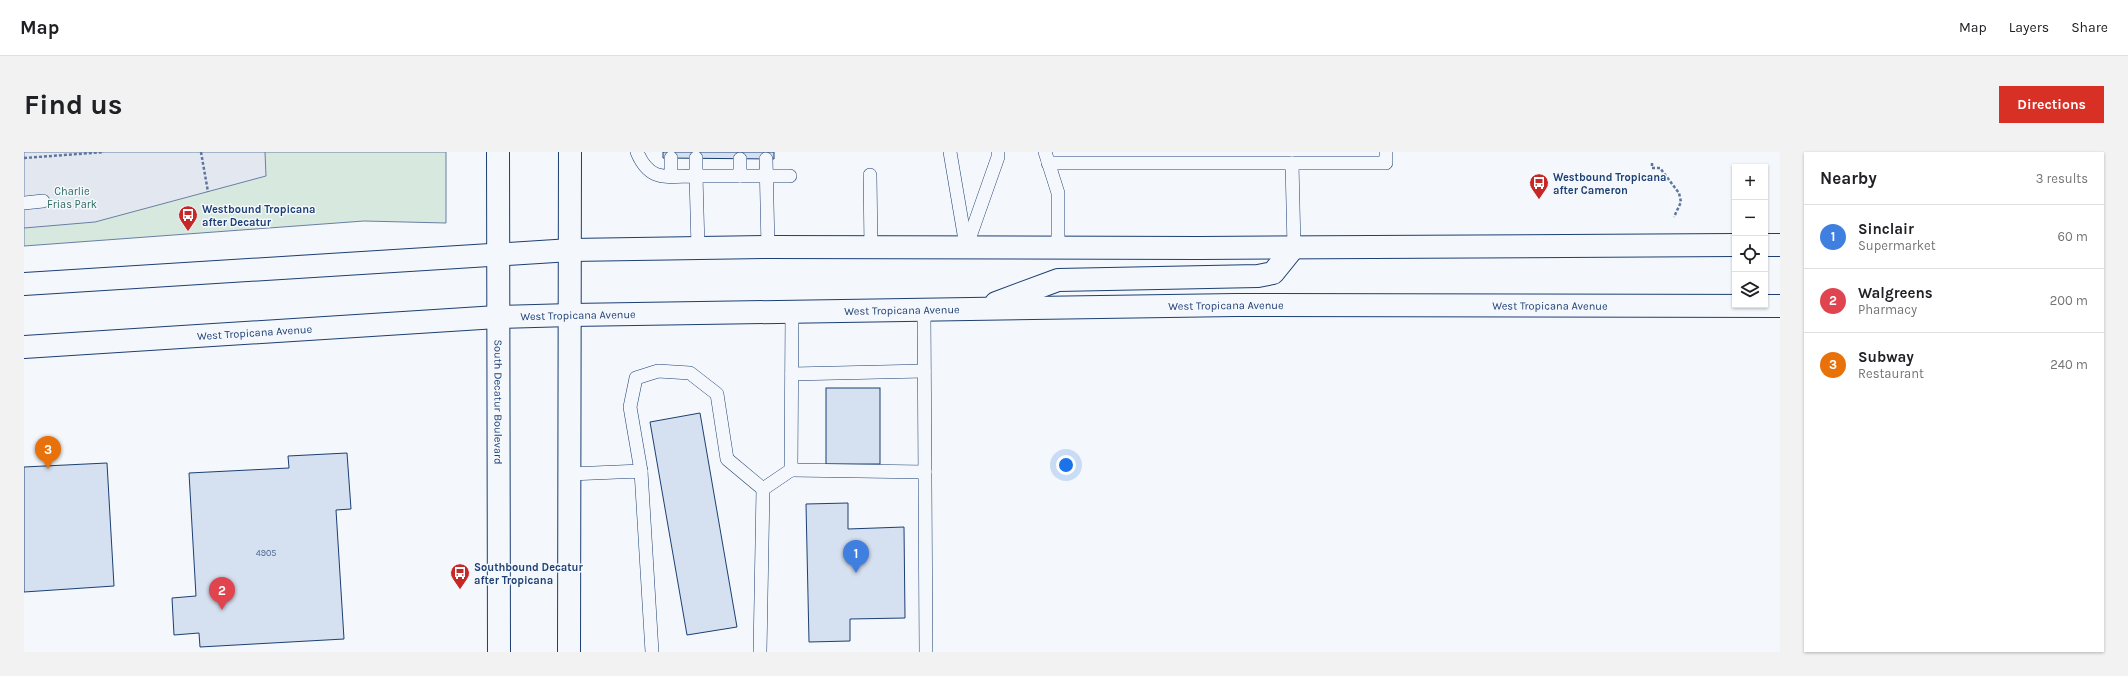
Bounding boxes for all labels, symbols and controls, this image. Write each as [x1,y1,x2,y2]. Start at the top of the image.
text: Map [20,17,59,39]
text: Map [1959,19,1987,36]
text: Layers [2009,19,2049,36]
text: Share [2071,19,2108,36]
button: Directions [1999,86,2104,123]
text: Find us [24,88,123,121]
map controls [1732,164,1768,308]
button: + [1732,164,1768,200]
text: Nearby [1820,168,1877,188]
place label: Westbound Tropicana after Cameron [1553,171,1667,197]
text: 3 results [2036,171,2088,186]
bus stop icon: Westbound Tropicana after Cameron [1528,172,1550,200]
park label: Charlie Frias Park [47,185,97,211]
button: − [1732,200,1768,236]
place label: Westbound Tropicana after Decatur [202,203,316,229]
bus stop icon: Westbound Tropicana after Decatur [177,204,199,232]
text: Sinclair [1858,220,1914,238]
text: 1 [1831,229,1835,244]
text: 60 m [2058,229,2088,244]
button: locate [1732,236,1768,272]
text: Supermarket [1858,238,1936,253]
button: layers [1732,272,1768,308]
text: Walgreens [1858,284,1933,302]
text: 2 [1829,293,1837,308]
text: 200 m [2050,293,2088,308]
street label: West Tropicana Avenue [1168,299,1284,313]
street label: West Tropicana Avenue [1492,299,1608,313]
text: Pharmacy [1858,302,1917,317]
street label: West Tropicana Avenue [844,303,960,318]
street label: West Tropicana Avenue [520,308,636,323]
street label: West Tropicana Avenue [197,323,313,343]
street label: South Decatur Boulevard [491,339,505,465]
text: Subway [1858,348,1914,366]
text: 3 [1829,357,1837,372]
text: 240 m [2050,357,2088,372]
text: Restaurant [1858,366,1924,381]
pin: 3 [35,436,61,469]
your location [1056,455,1076,475]
pin: 1 [843,540,869,573]
house number: 4905 [256,548,276,558]
place label: Southbound Decatur after Tropicana [474,561,583,587]
bus stop icon: Southbound Decatur after Tropicana [449,562,471,590]
pin: 2 [209,577,235,610]

